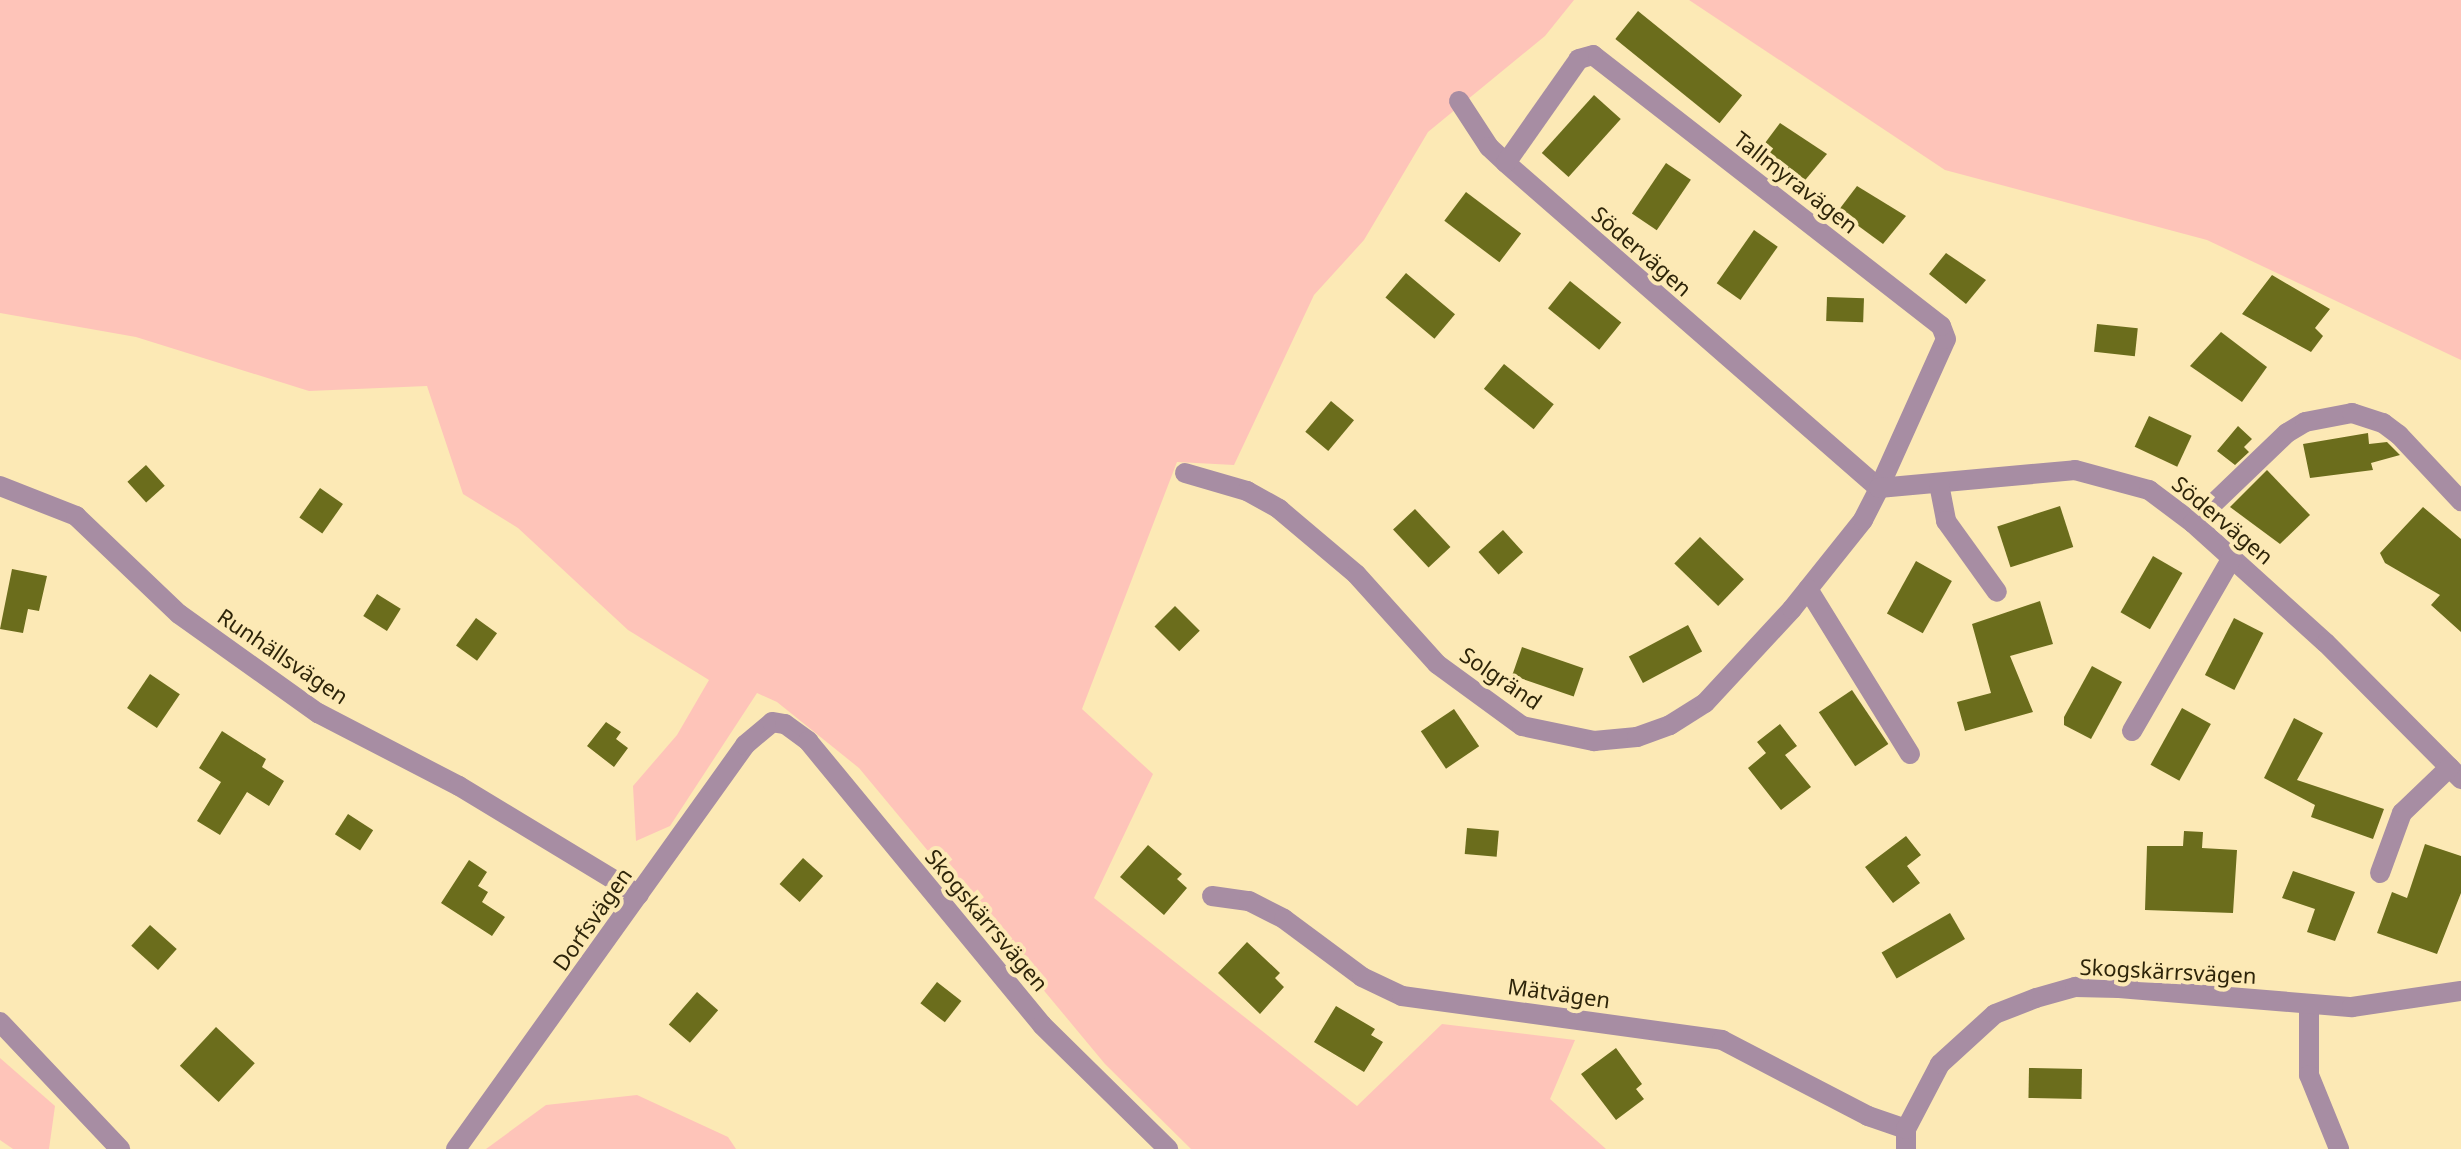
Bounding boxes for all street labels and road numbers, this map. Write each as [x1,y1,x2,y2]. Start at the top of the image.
street label: Tallmyravägen [1729,125,1863,239]
street label: Södervägen [1587,201,1697,301]
street label: Södervägen [2167,470,2279,570]
street label: Runhällsvägen [213,603,353,709]
street label: Solgränd [1455,641,1547,715]
street label: Skogskärrsvägen [920,844,1054,996]
street label: Dorfsvägen [547,862,637,976]
street label: Skogskärrsvägen [2079,953,2257,989]
street label: Mätvägen [1506,973,1612,1013]

